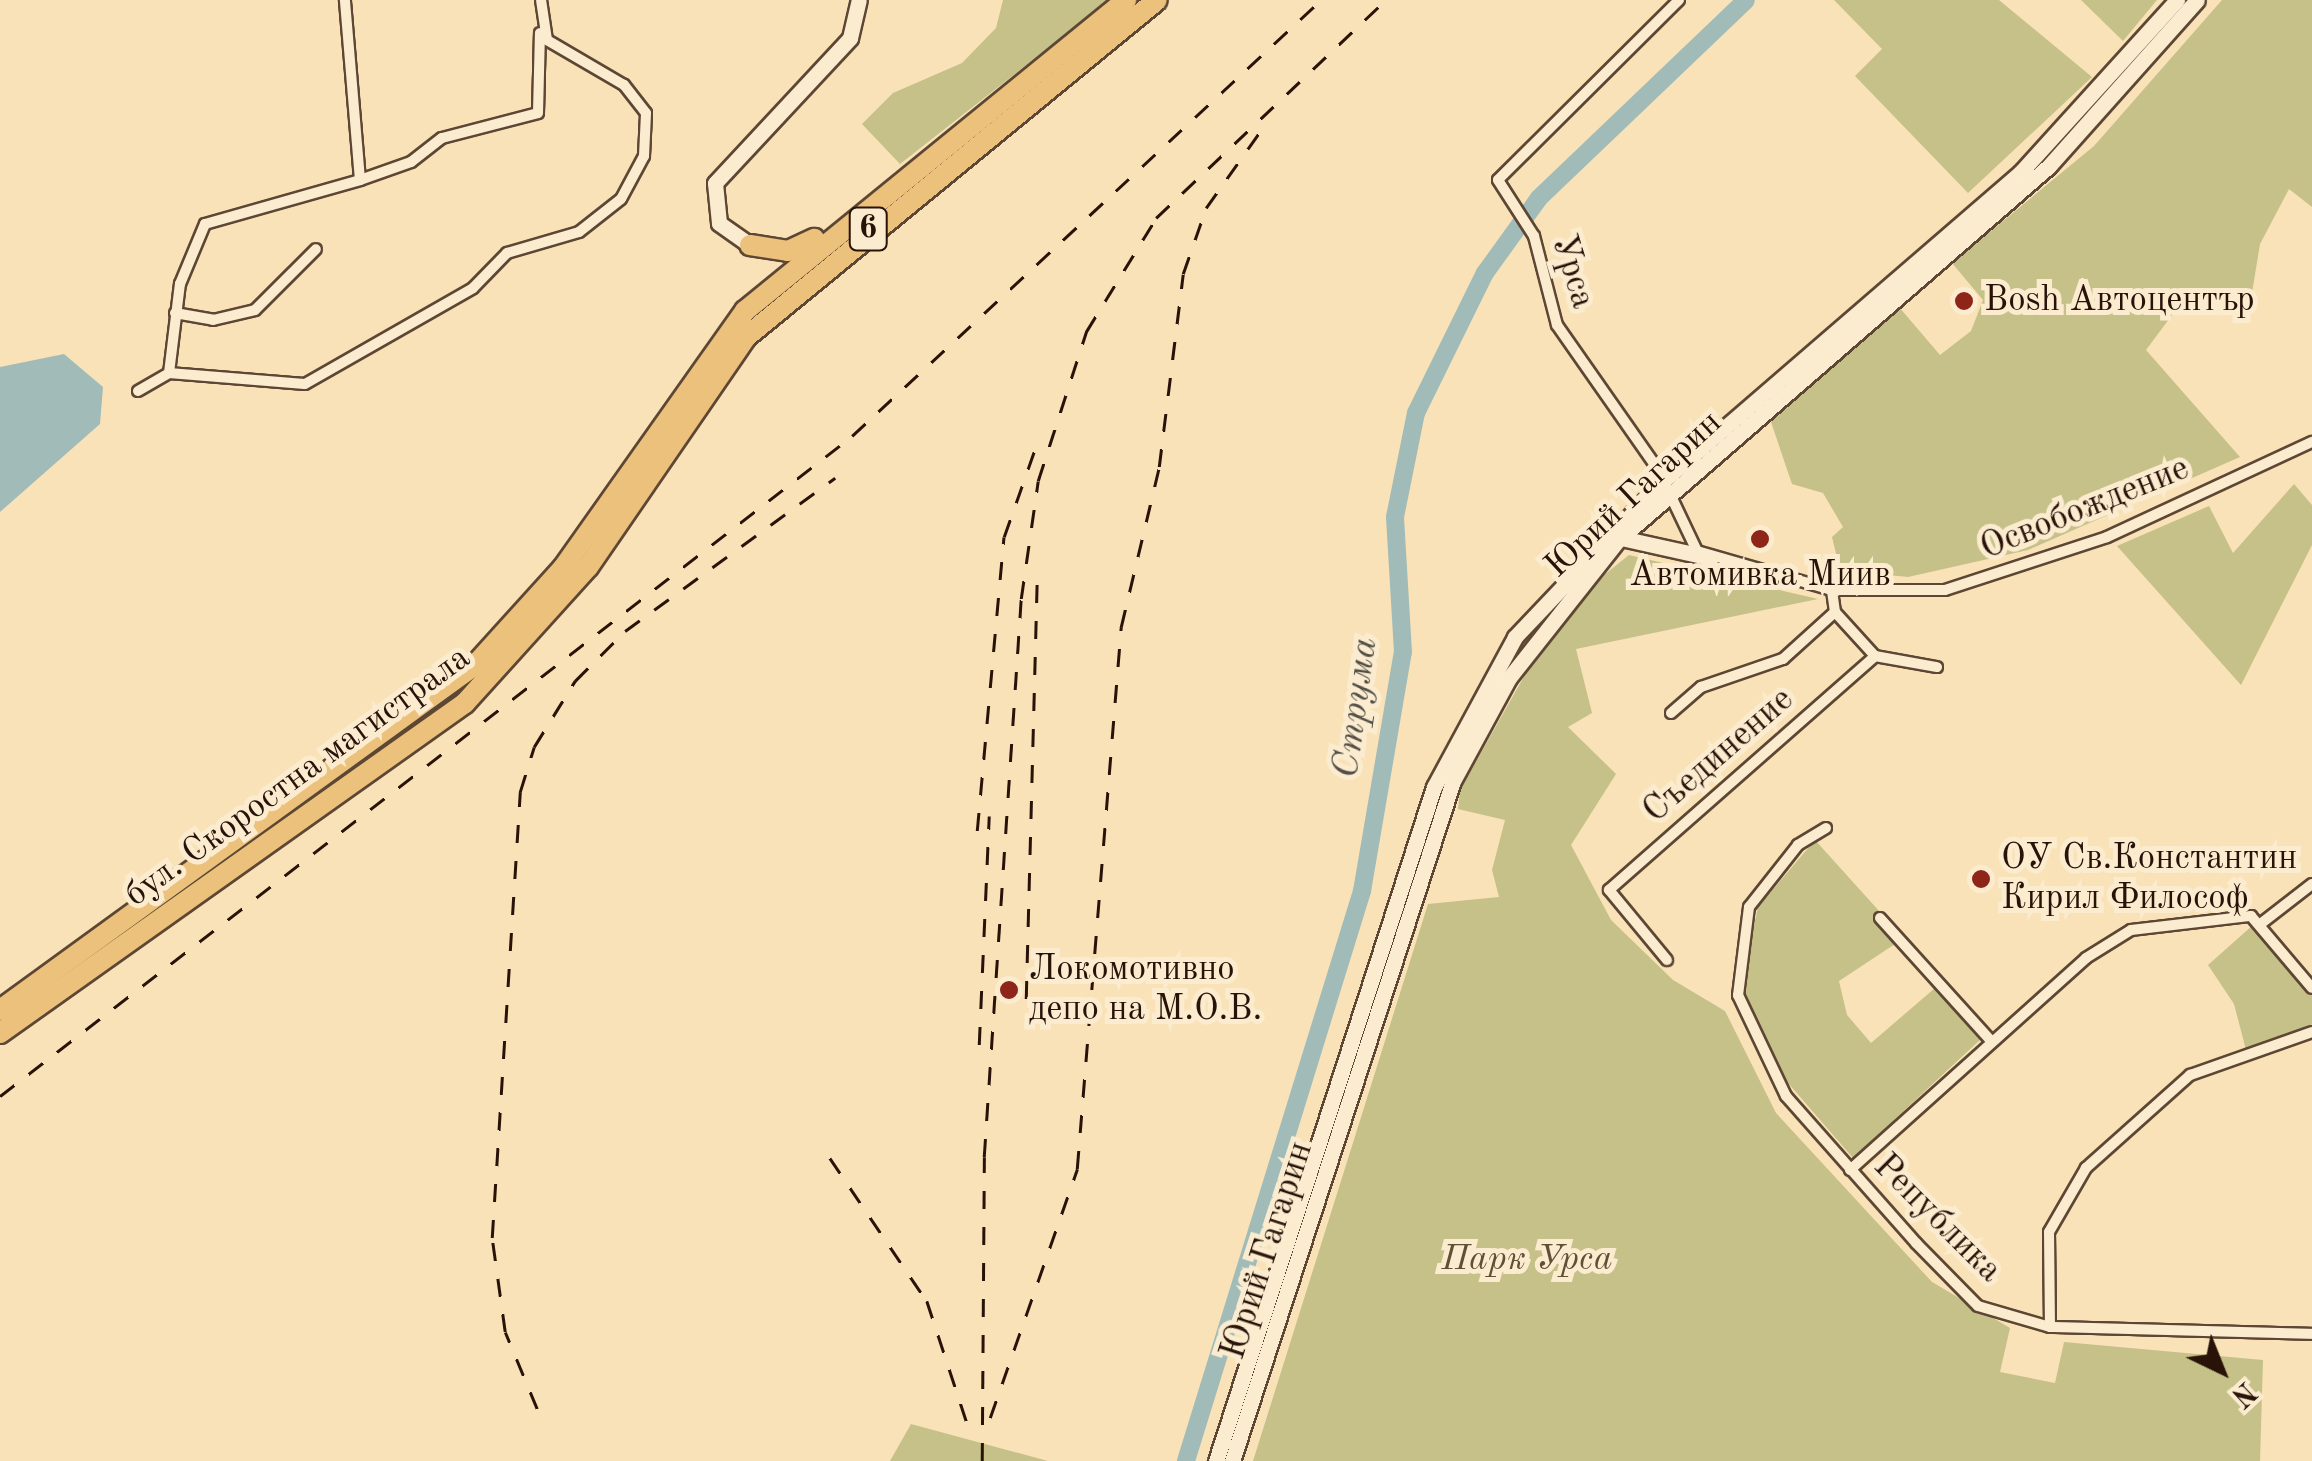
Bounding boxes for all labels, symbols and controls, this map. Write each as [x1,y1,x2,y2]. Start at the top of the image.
road number: 6 [848,202,888,256]
street label: Урса [1541,230,1603,314]
place label: Bosh Автоцентър [1984,280,2255,322]
marker: Bosh Автоцентър [1953,290,1975,312]
street label: Юрий Гагарин [1537,402,1731,588]
street label: Освобождение [1975,448,2195,570]
marker: Автомивка Миив [1749,528,1771,550]
place label: Автомивка Миив [1629,555,1891,597]
water label: Струма [1325,635,1389,781]
street label: бул. Скоростна магистрала [117,638,479,916]
street label: Съединение [1635,679,1803,833]
place label: ОУ Св.Константин Кирил Философ [2001,838,2297,920]
marker: ОУ Св.Константин Кирил Философ [1970,868,1992,890]
place label: Локомотивно депо на М.О.В. [1029,949,1262,1031]
marker: Локомотивно депо на М.О.В. [998,979,1020,1001]
street label: Юрий Гагарин [1213,1137,1323,1365]
street label: Република [1864,1146,2010,1292]
park label: Парк Урса [1442,1239,1612,1281]
north arrow [2172,1321,2272,1421]
text: N [2225,1375,2260,1410]

